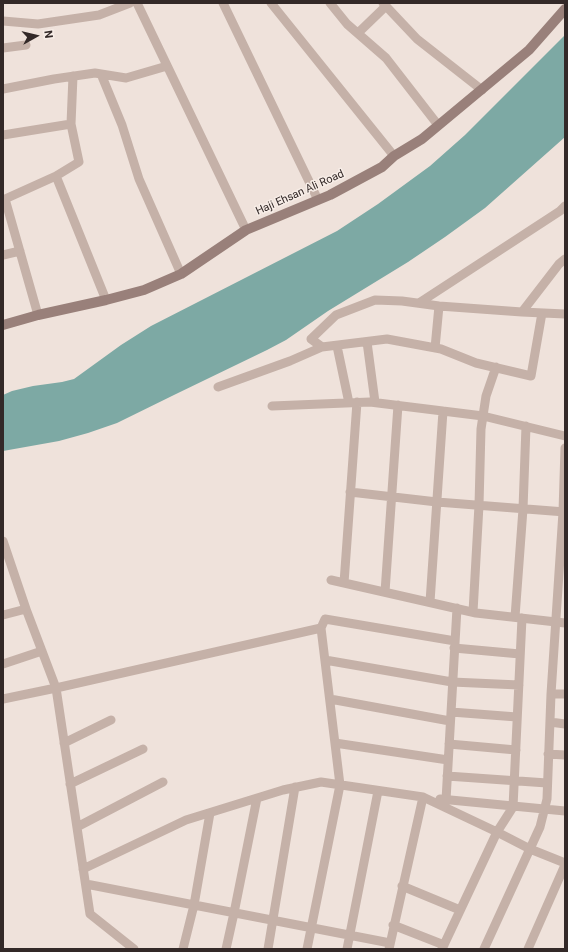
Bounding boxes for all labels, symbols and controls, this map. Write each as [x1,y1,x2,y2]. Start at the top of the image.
north arrow [16,16,56,56]
text: N [41,30,55,39]
street label: Haji Ehsan Ali Road [254,168,346,218]

